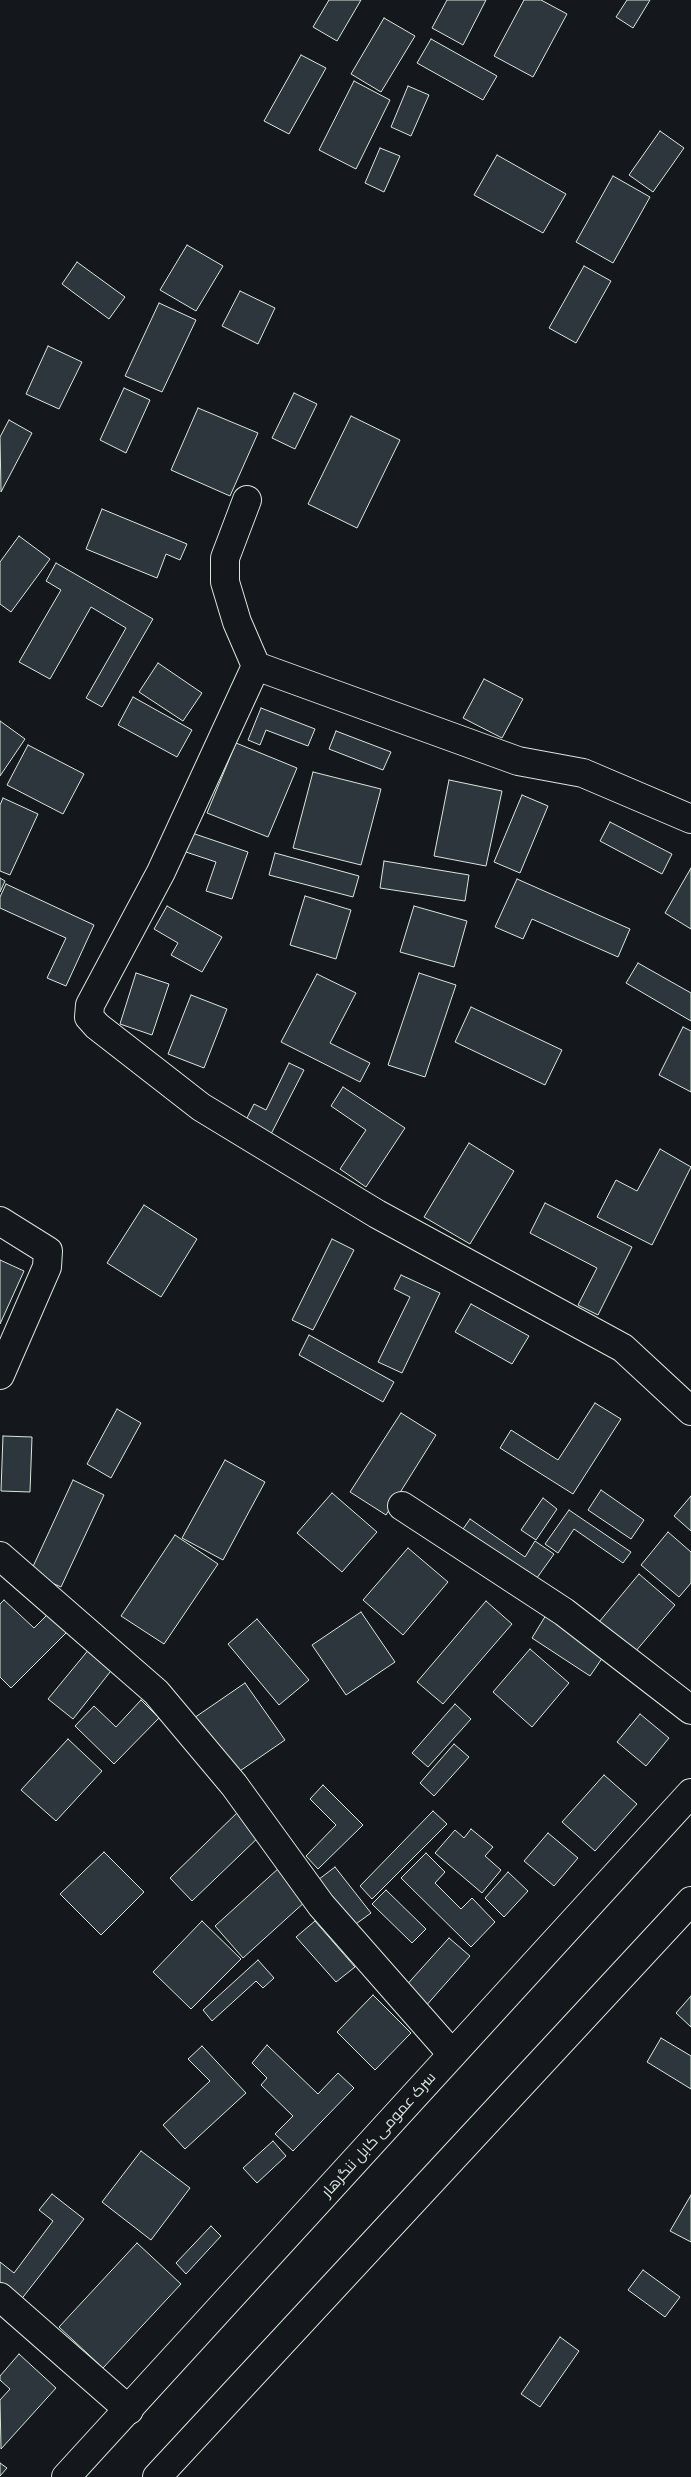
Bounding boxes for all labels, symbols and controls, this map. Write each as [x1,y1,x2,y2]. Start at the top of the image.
street label: سرک عمومی کابل ننگرهار [318,2069,440,2201]

